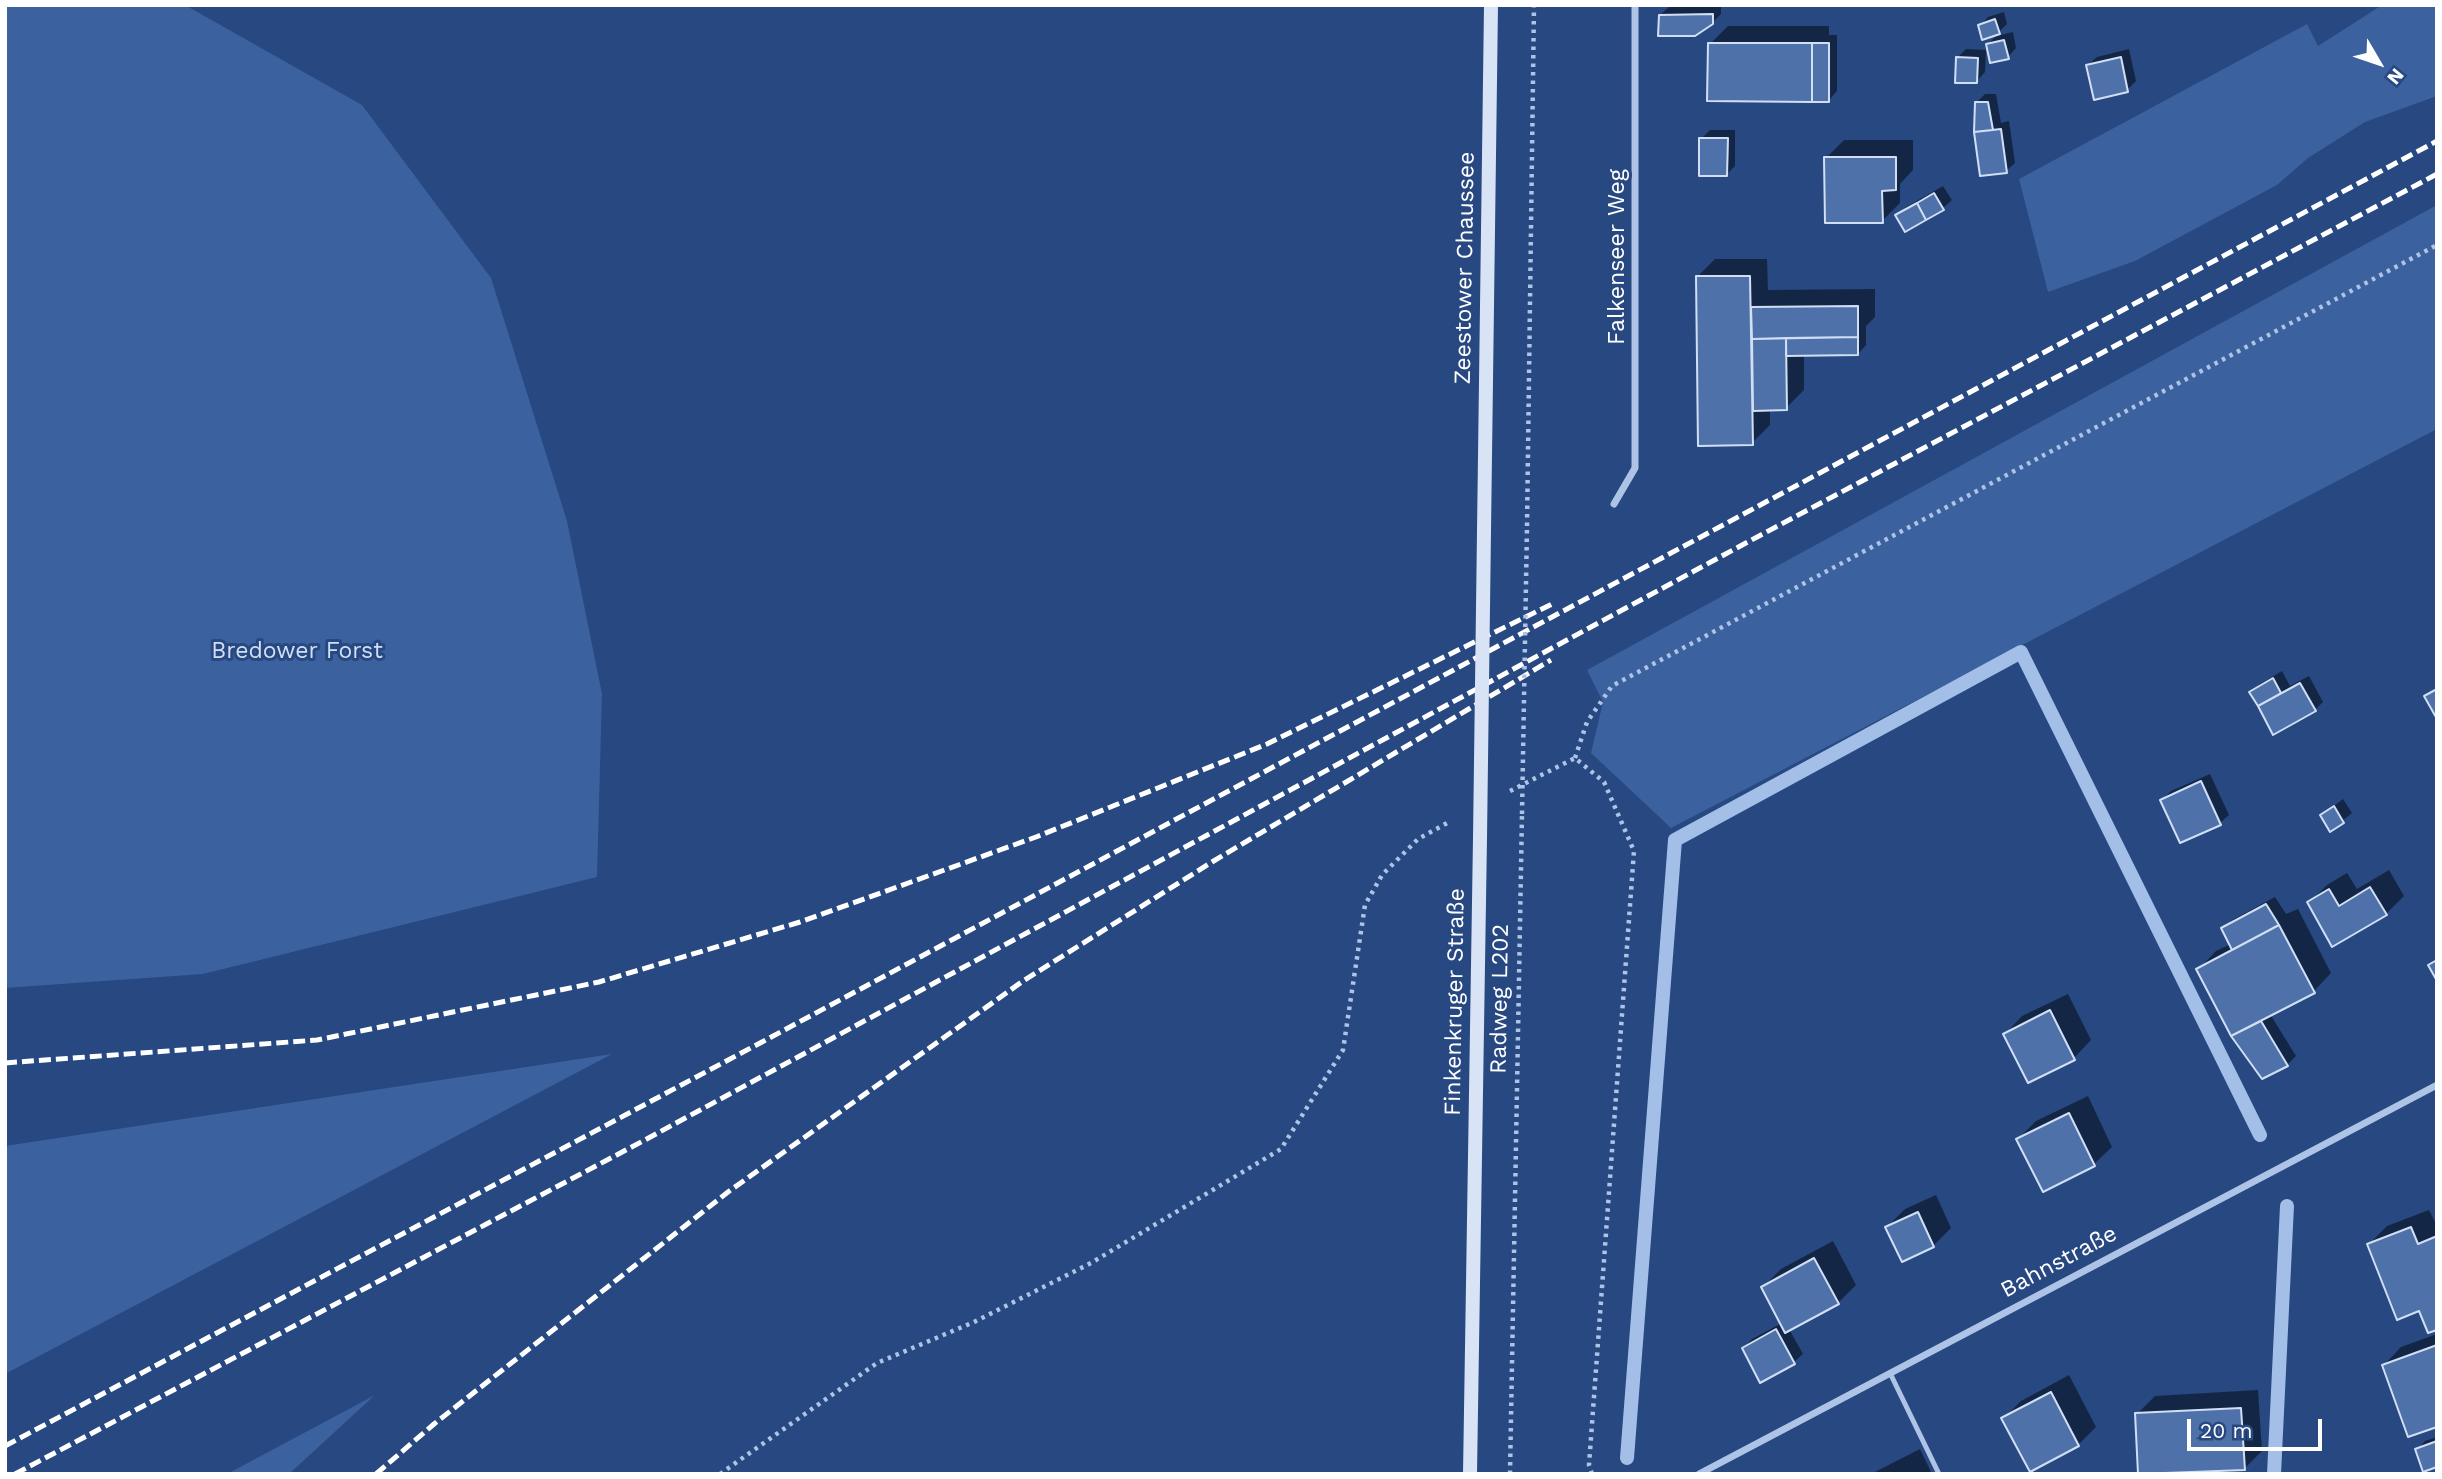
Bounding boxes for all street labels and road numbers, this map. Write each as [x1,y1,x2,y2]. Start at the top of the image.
street label: Zeestower Chaussee [1449,151,1481,385]
street label: Falkenseer Weg [1603,169,1631,345]
street label: Finkenkruger Straße [1439,888,1471,1116]
street label: Radweg L202 [1485,924,1515,1074]
street label: Bahnstraße [1996,1220,2122,1304]

